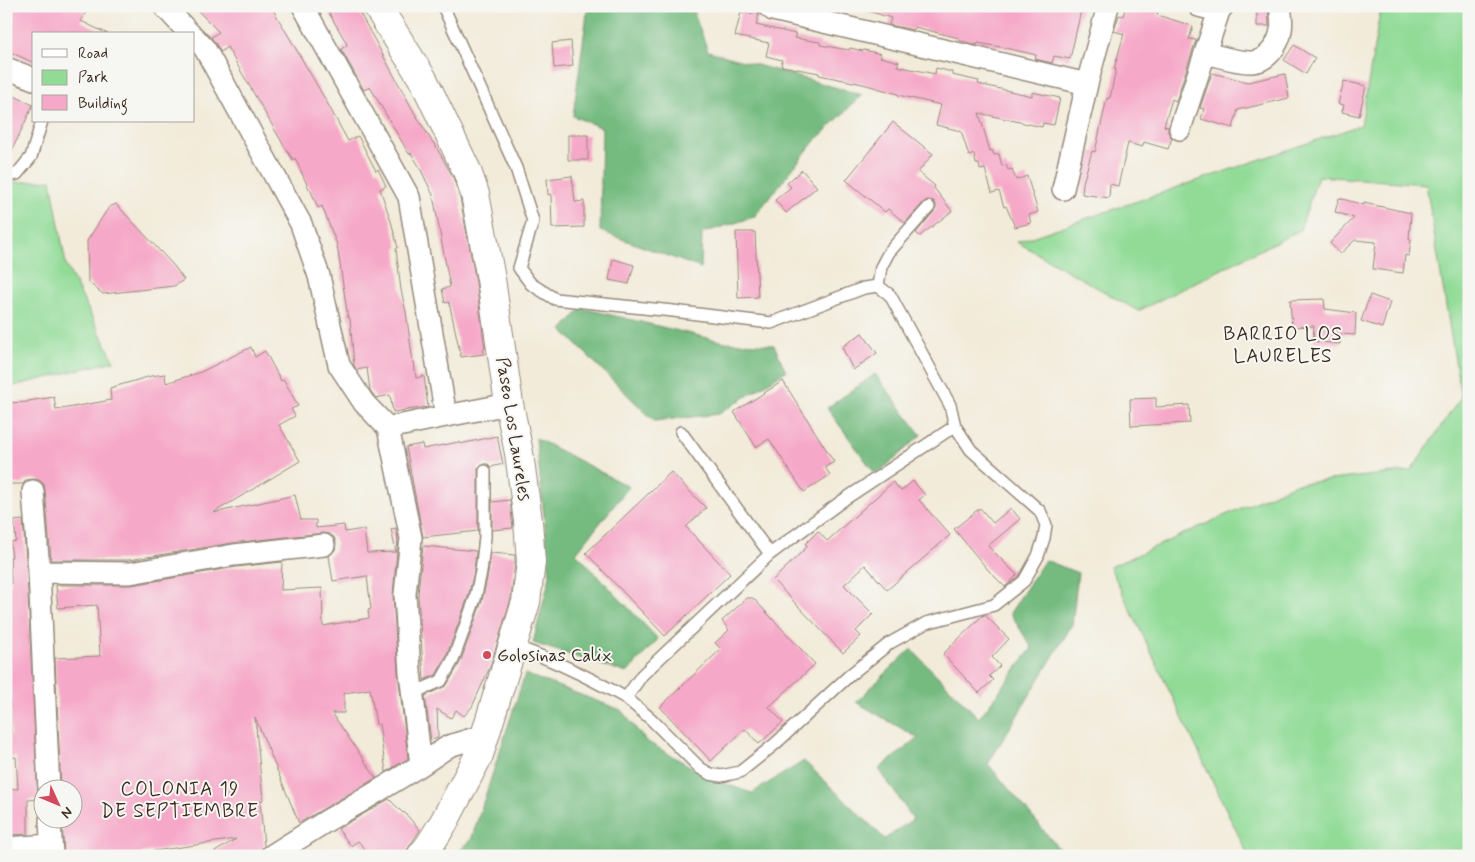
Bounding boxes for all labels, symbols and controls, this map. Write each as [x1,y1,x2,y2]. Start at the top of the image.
legend [32,32,195,122]
text: Road [78,44,108,64]
text: Park [78,68,108,88]
text: Building [78,94,128,115]
district label: BARRIO LOS LAURELES [1223,322,1343,369]
street label: Paseo Los Laureles [490,356,536,503]
place label: Golosinas Calix [497,644,612,668]
marker: Golosinas Calix [481,649,493,661]
district label: COLONIA 19 DE SEPTIEMBRE [101,777,259,824]
north arrow [32,780,82,830]
text: N [57,803,76,822]

